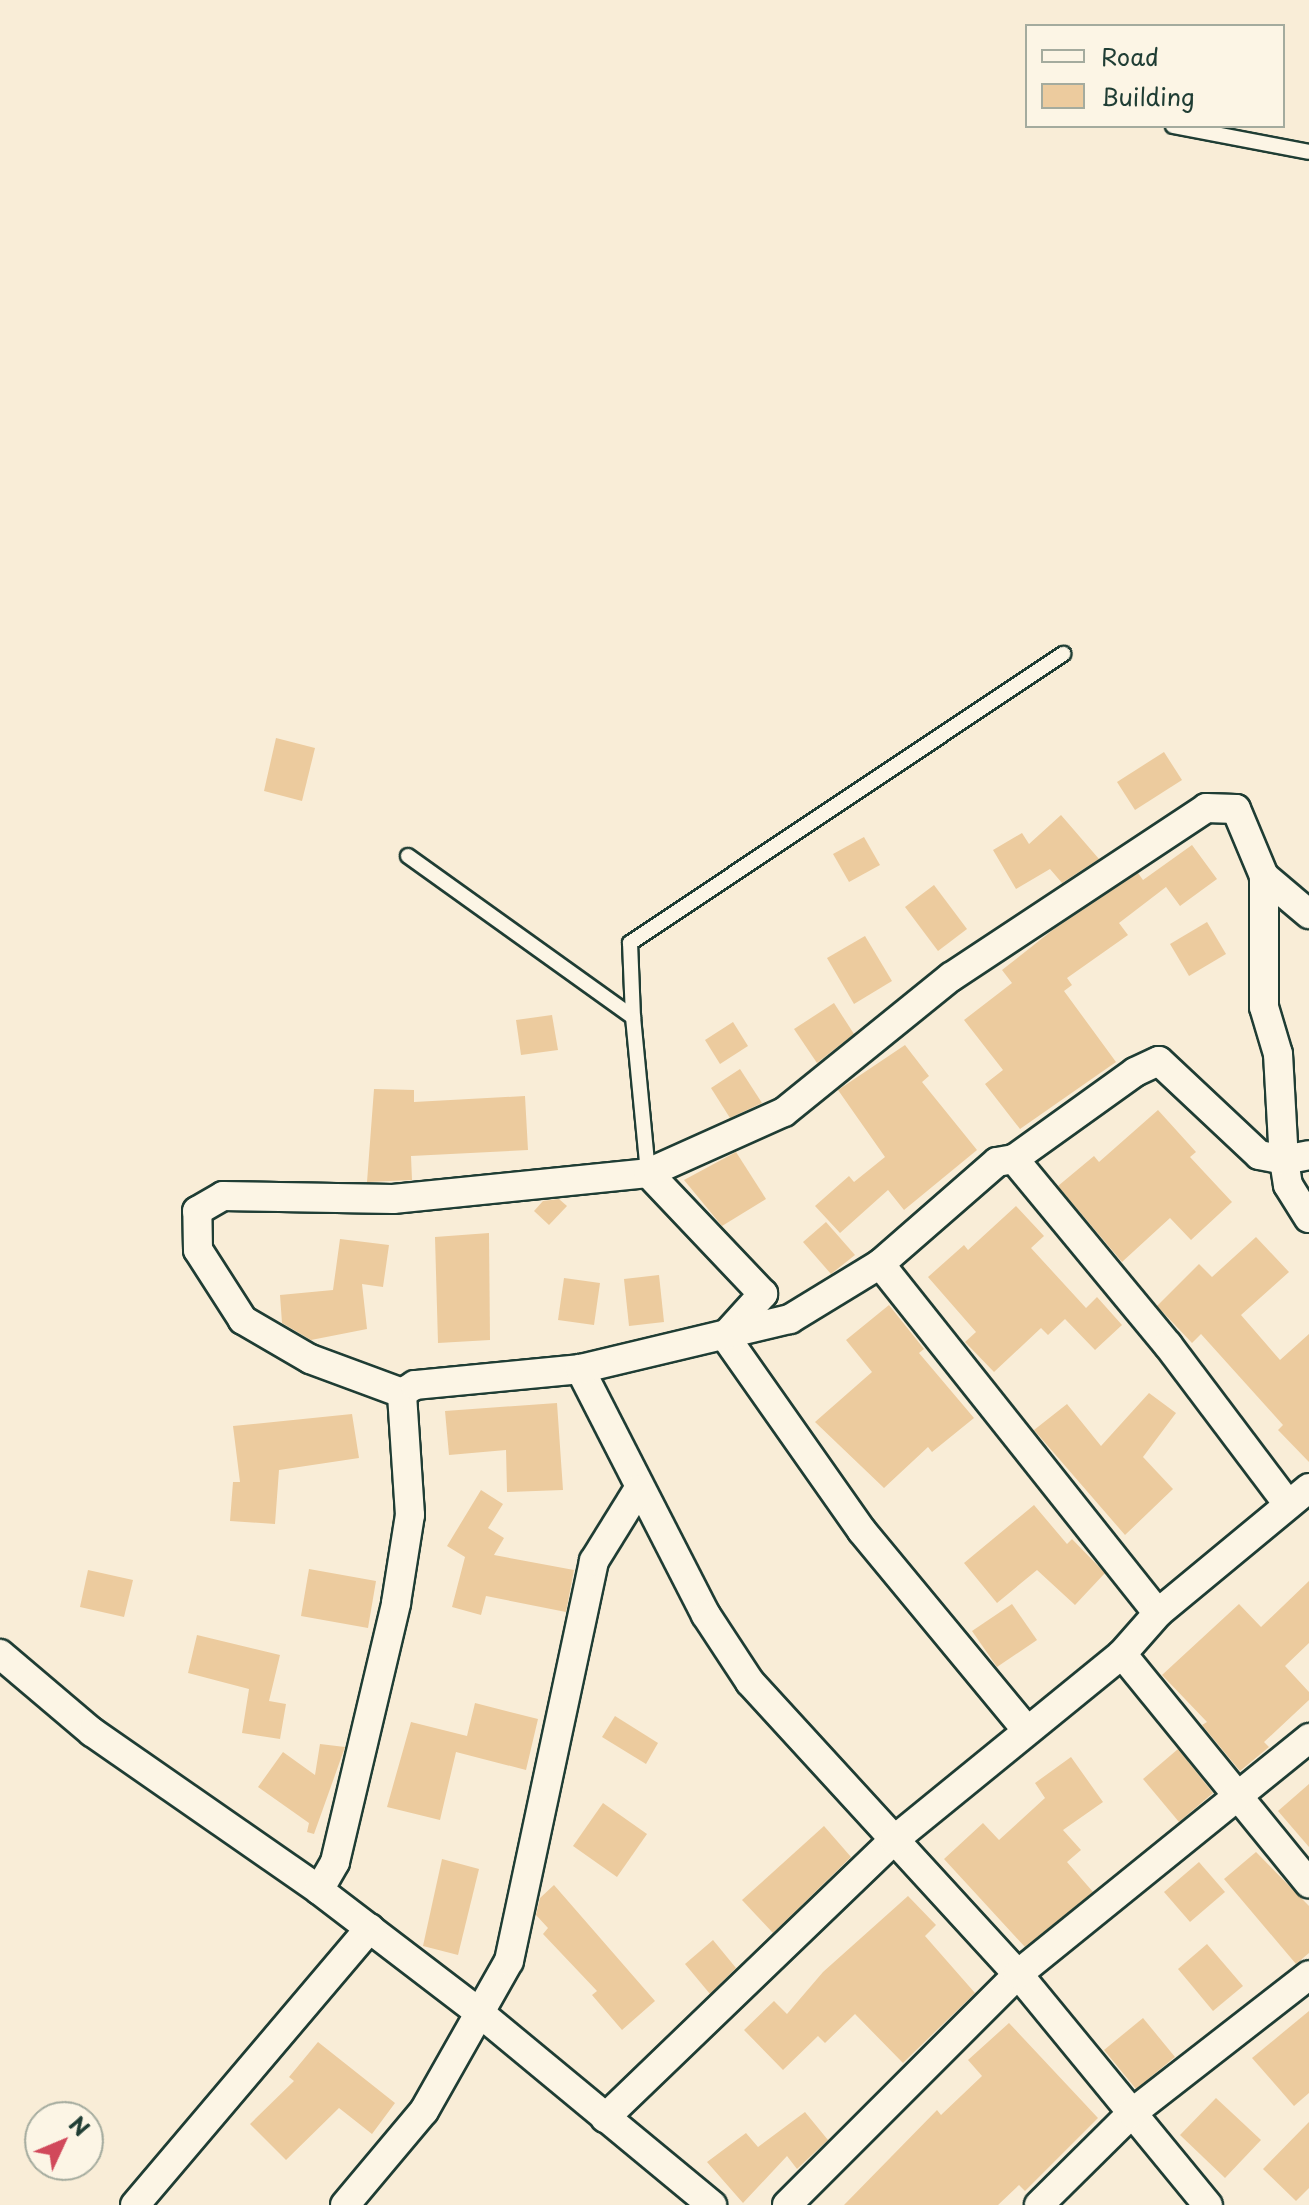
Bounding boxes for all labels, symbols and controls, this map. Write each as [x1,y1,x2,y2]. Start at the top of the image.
legend [1025,24,1285,128]
text: Road [1101,38,1159,74]
text: Building [1101,78,1195,114]
north arrow [24,2101,104,2181]
text: N [62,2108,98,2143]

